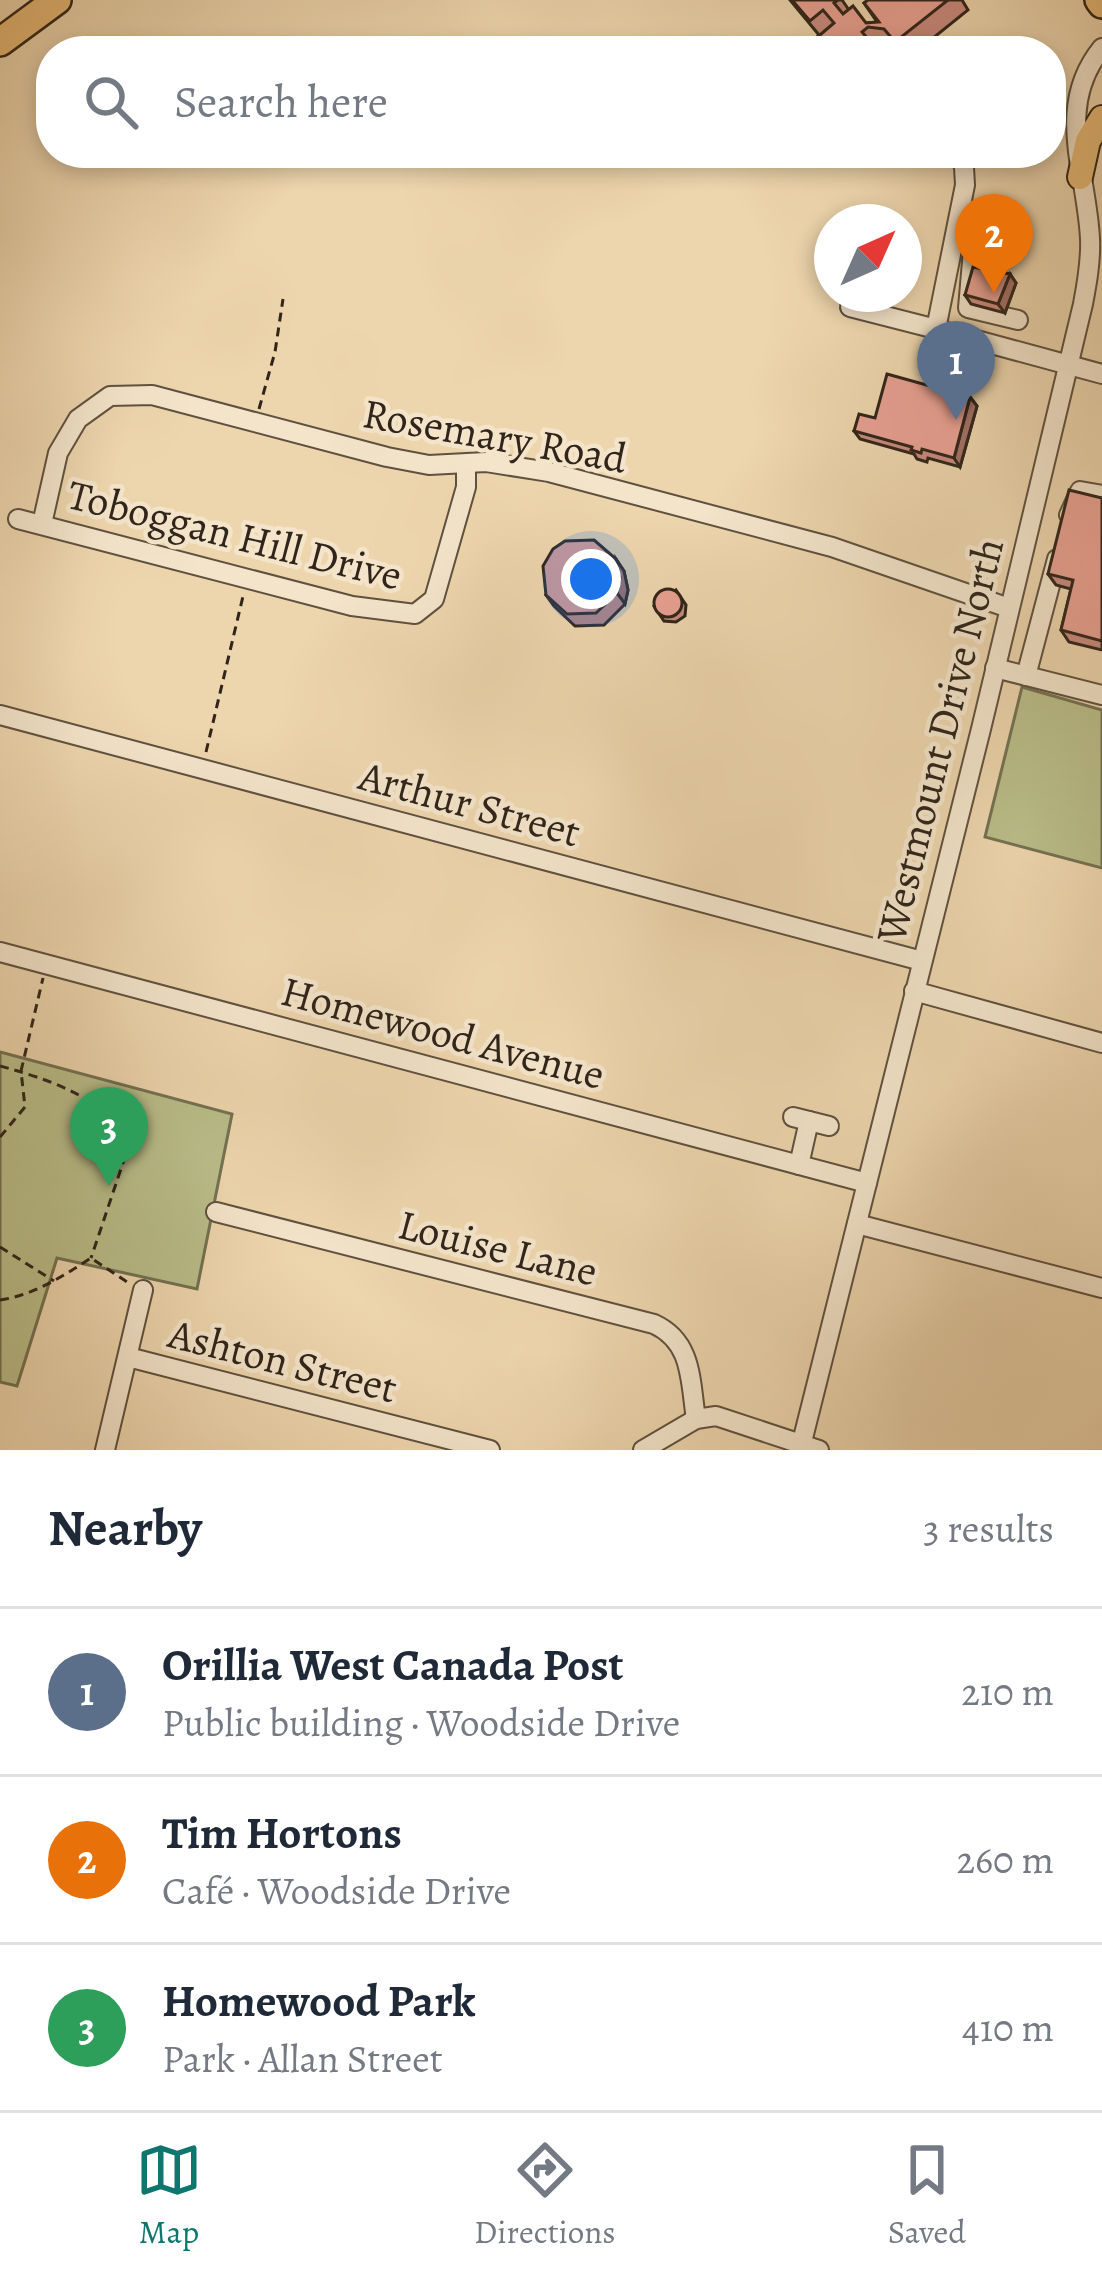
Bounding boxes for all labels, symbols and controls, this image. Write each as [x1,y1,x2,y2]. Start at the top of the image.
search box [36,36,1066,168]
icon: search [78,69,144,135]
text: Search here [174,71,388,133]
pin: 2 [955,194,1033,293]
north arrow [814,204,922,312]
pin: 1 [917,321,995,420]
street label: Rosemary Road [359,384,632,487]
street label: Toboggan Hill Drive [62,465,408,604]
street label: Westmount Drive North [861,532,1017,949]
your location [561,549,621,609]
street label: Arthur Street [352,746,587,860]
street label: Homewood Avenue [275,962,611,1103]
pin: 3 [70,1087,148,1186]
street label: Louise Lane [392,1195,604,1300]
street label: Ashton Street [162,1304,403,1416]
text: Nearby [48,1493,202,1563]
text: 3 results [923,1502,1054,1555]
text: Orillia West Canada Post [162,1634,623,1696]
text: 1 [80,1665,94,1718]
text: 210 m [961,1665,1054,1718]
text: Public building · Woodside Drive [162,1696,680,1749]
text: Tim Hortons [162,1802,402,1864]
text: 2 [78,1833,96,1886]
text: 260 m [956,1833,1054,1886]
text: Café · Woodside Drive [162,1864,511,1917]
text: Homewood Park [162,1970,476,2032]
text: 3 [79,2001,95,2054]
text: 410 m [962,2001,1054,2054]
text: Park · Allan Street [162,2032,443,2085]
tab: Map [136,2137,202,2254]
tab: Directions [474,2137,616,2254]
tab: Saved [888,2137,966,2254]

